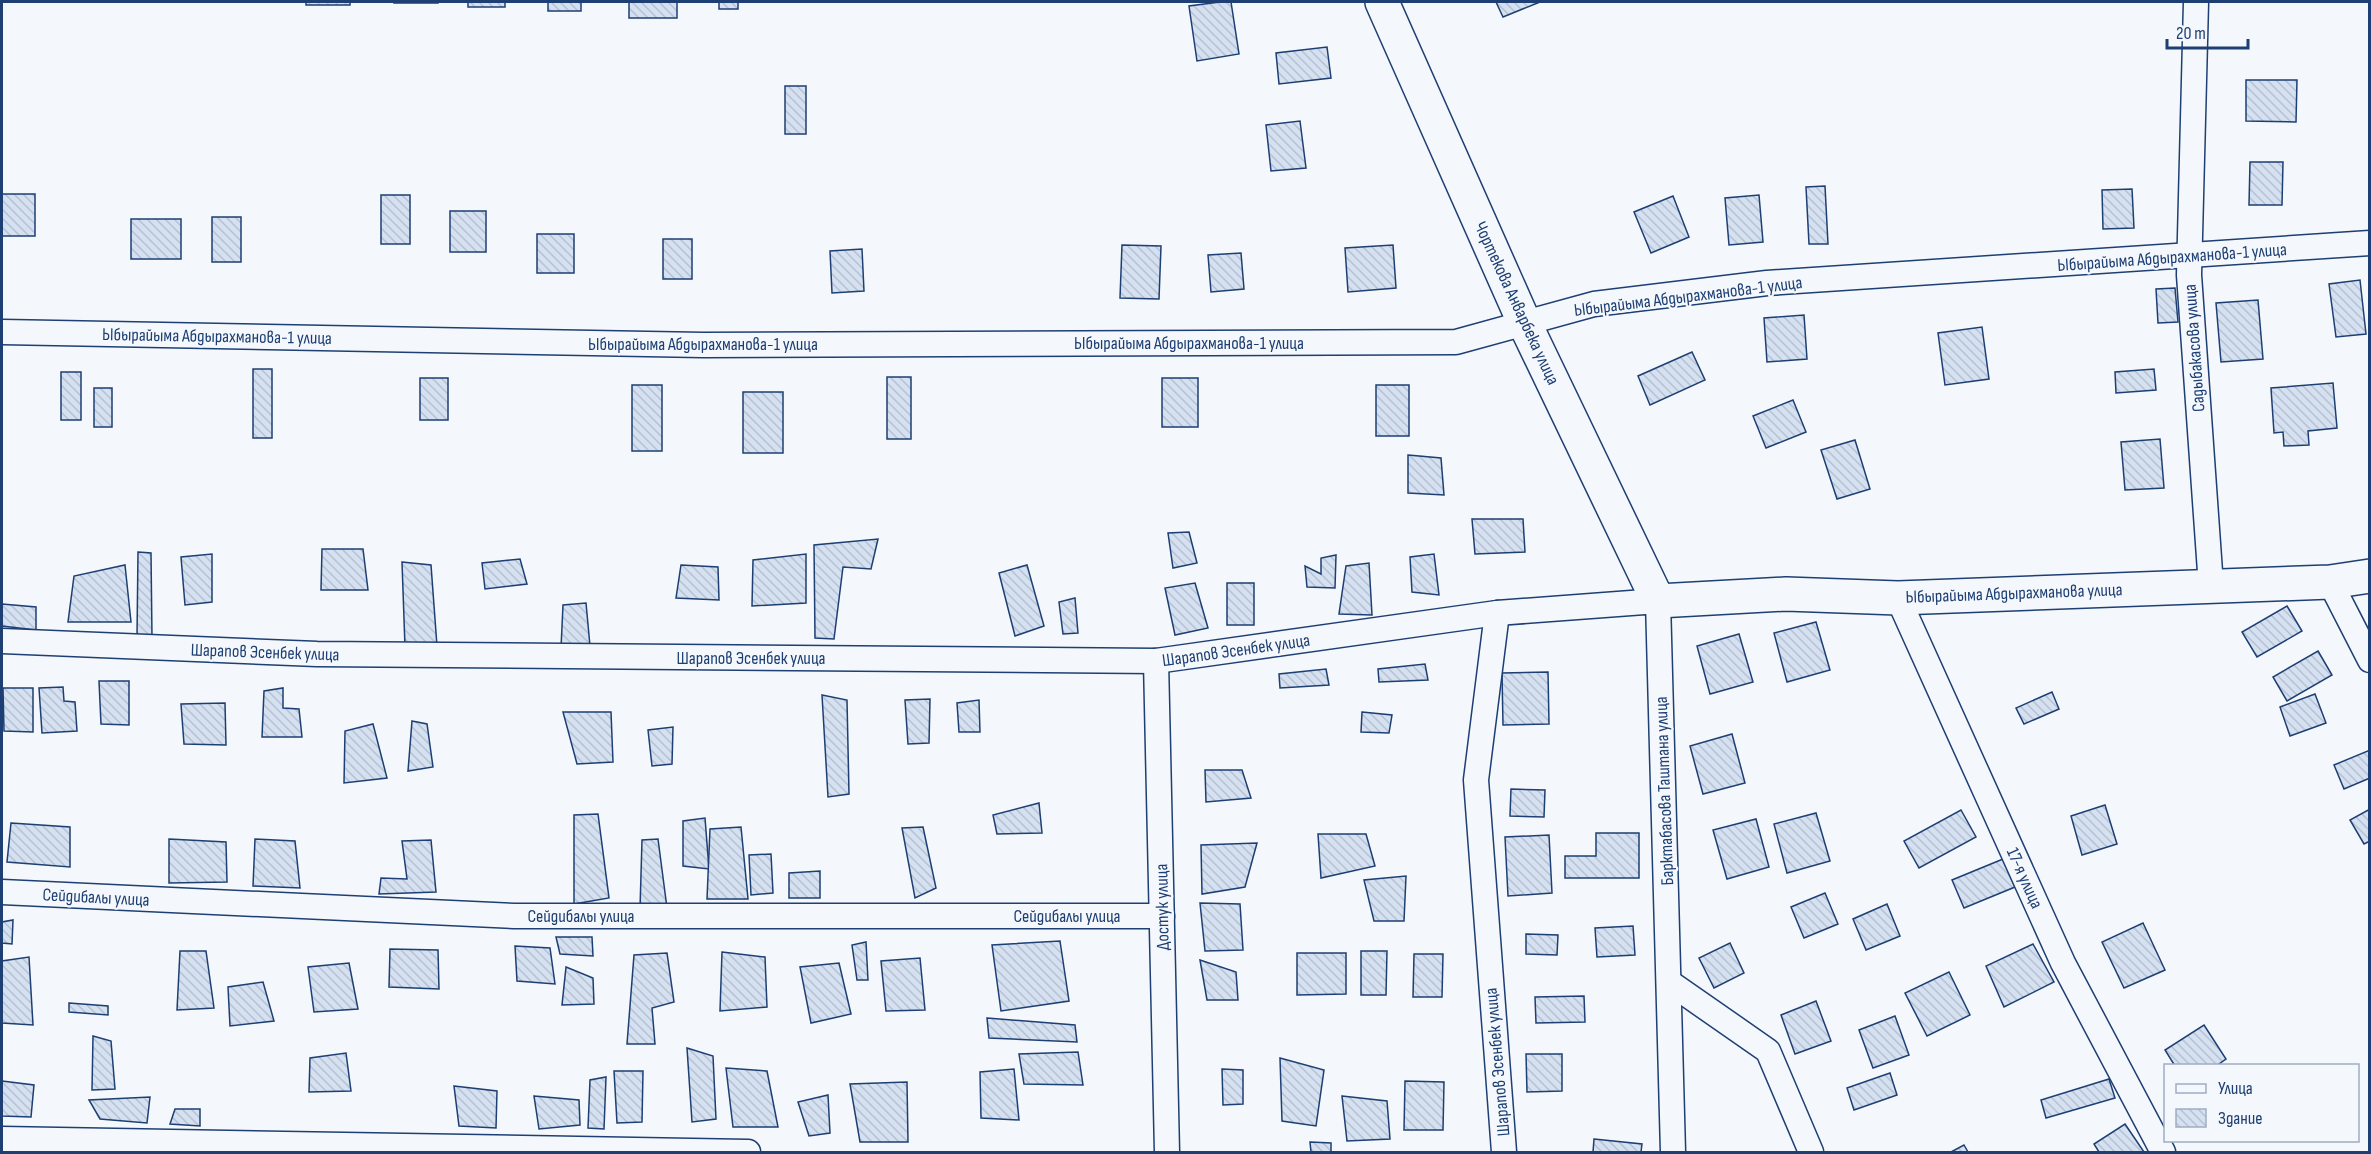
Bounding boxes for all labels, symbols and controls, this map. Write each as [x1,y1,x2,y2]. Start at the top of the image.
scale bar [2167,12,2248,50]
text: 20 m [2176,23,2206,44]
street label: Чортекова Анварбека улица [1470,218,1564,388]
street label: Ыбырайыма Абдырахманова-1 улица [2057,239,2287,276]
street label: Ыбырайыма Абдырахманова-1 улица [1573,272,1803,321]
street label: Садыбакасова улица [2180,283,2209,413]
street label: Ыбырайыма Абдырахманова-1 улица [102,324,332,349]
street label: Ыбырайыма Абдырахманова-1 улица [1074,333,1304,354]
street label: Ыбырайыма Абдырахманова-1 улица [588,334,818,355]
street label: Ыбырайыма Абдырахманова улица [1905,579,2123,608]
street label: Шарапов Эсенбек улица [1161,630,1311,671]
street label: Шарапов Эсенбек улица [190,639,340,666]
street label: Шарапов Эсенбек улица [677,648,826,669]
street label: Барктабасова Таштана улица [1651,696,1678,886]
street label: 17-я улица [2002,845,2047,912]
street label: Достук улица [1151,864,1174,950]
street label: Сейдибалы улица [42,884,150,911]
street label: Сейдибалы улица [527,906,635,927]
street label: Сейдибалы улица [1013,906,1121,927]
street label: Шарапов Эсенбек улица [1481,987,1514,1137]
legend [2164,1064,2359,1142]
text: Улица [2218,1078,2253,1099]
text: Здание [2218,1108,2263,1129]

